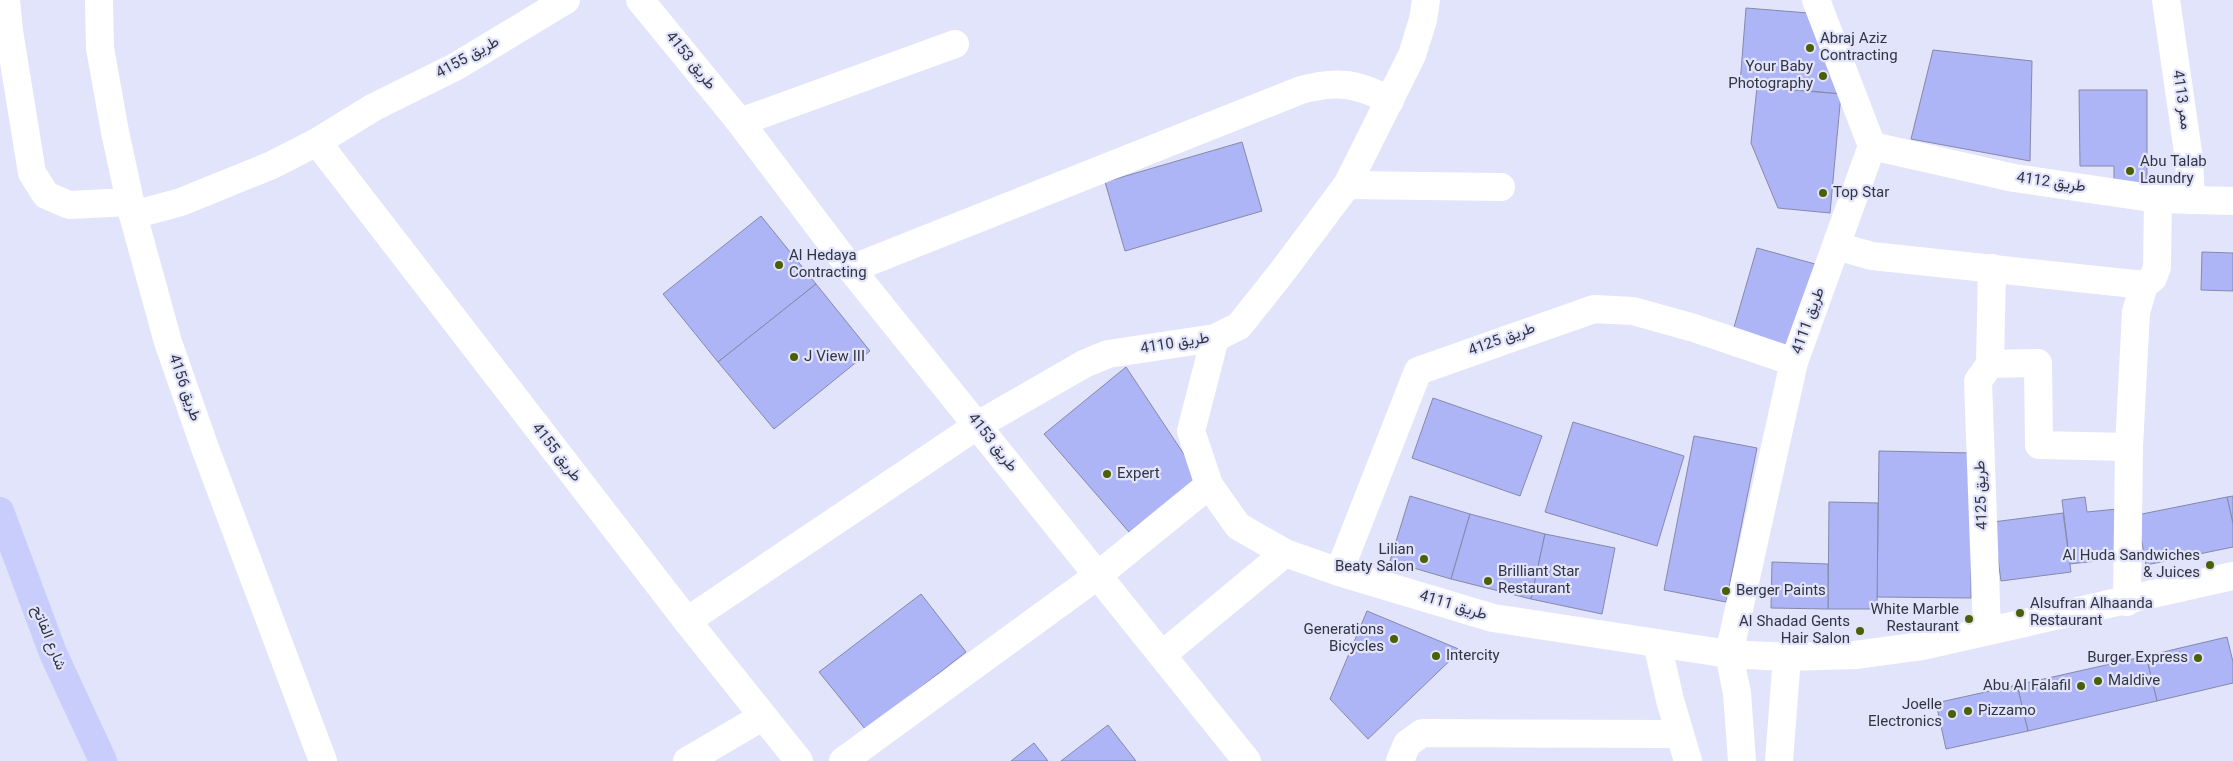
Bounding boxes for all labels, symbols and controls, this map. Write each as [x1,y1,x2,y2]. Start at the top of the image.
street label: طريق 4153 [659,27,721,95]
place label: Abraj Aziz Contracting [1820,28,1898,68]
street label: طريق 4155 [432,31,504,85]
marker: Abraj Aziz Contracting [1804,42,1816,54]
place label: Your Baby Photography [1728,56,1813,96]
street label: ممر 4113 [2165,69,2197,131]
marker: Your Baby Photography [1817,70,1829,82]
place label: Abu Talab Laundry [2140,151,2207,191]
marker: Abu Talab Laundry [2124,165,2136,177]
street label: طريق 4112 [2015,167,2087,199]
place label: Top Star [1833,182,1889,205]
marker: Top Star [1817,187,1829,199]
place label: Al Hedaya Contracting [789,245,867,285]
marker: Al Hedaya Contracting [773,259,785,271]
street label: طريق 4111 [1786,284,1832,358]
street label: طريق 4125 [1465,317,1539,363]
street label: طريق 4110 [1139,327,1211,361]
place label: J View III [804,346,865,369]
street label: طريق 4156 [162,351,206,425]
marker: J View III [788,351,800,363]
street label: طريق 4153 [962,409,1023,478]
street label: طريق 4155 [526,419,587,488]
street label: طريق 4125 [1969,460,1995,530]
place label: Expert [1117,463,1160,486]
marker: Expert [1101,468,1113,480]
place label: Lilian Beaty Salon [1335,539,1414,579]
place label: Al Huda Sandwiches & Juices [2062,545,2200,585]
marker: Lilian Beaty Salon [1418,553,1430,565]
marker: Al Huda Sandwiches & Juices [2204,559,2216,571]
place label: Brilliant Star Restaurant [1498,561,1579,601]
marker: Brilliant Star Restaurant [1482,575,1494,587]
place label: Berger Paints [1736,580,1826,603]
street label: طريق 4111 [1416,585,1490,627]
marker: Berger Paints [1720,585,1732,597]
place label: Alsufran Alhaanda Restaurant [2030,593,2153,633]
place label: White Marble Restaurant [1871,599,1959,639]
street label: شارع الفاتح [25,602,72,674]
marker: Alsufran Alhaanda Restaurant [2014,607,2026,619]
place label: Al Shadad Gents Hair Salon [1739,611,1850,651]
marker: White Marble Restaurant [1963,613,1975,625]
place label: Generations Bicycles [1304,619,1384,659]
marker: Al Shadad Gents Hair Salon [1854,625,1866,637]
marker: Generations Bicycles [1388,633,1400,645]
place label: Intercity [1446,645,1500,668]
place label: Burger Express [2087,647,2188,670]
marker: Intercity [1430,650,1442,662]
marker: Burger Express [2192,652,2204,664]
place label: Maldive [2108,670,2160,693]
place label: Abu Al Falafil [1983,675,2071,698]
marker: Maldive [2092,675,2104,687]
marker: Abu Al Falafil [2075,680,2087,692]
place label: Joelle Electronics [1868,694,1942,734]
place label: Pizzamo [1978,700,2036,723]
marker: Pizzamo [1962,705,1974,717]
marker: Joelle Electronics [1946,708,1958,720]

